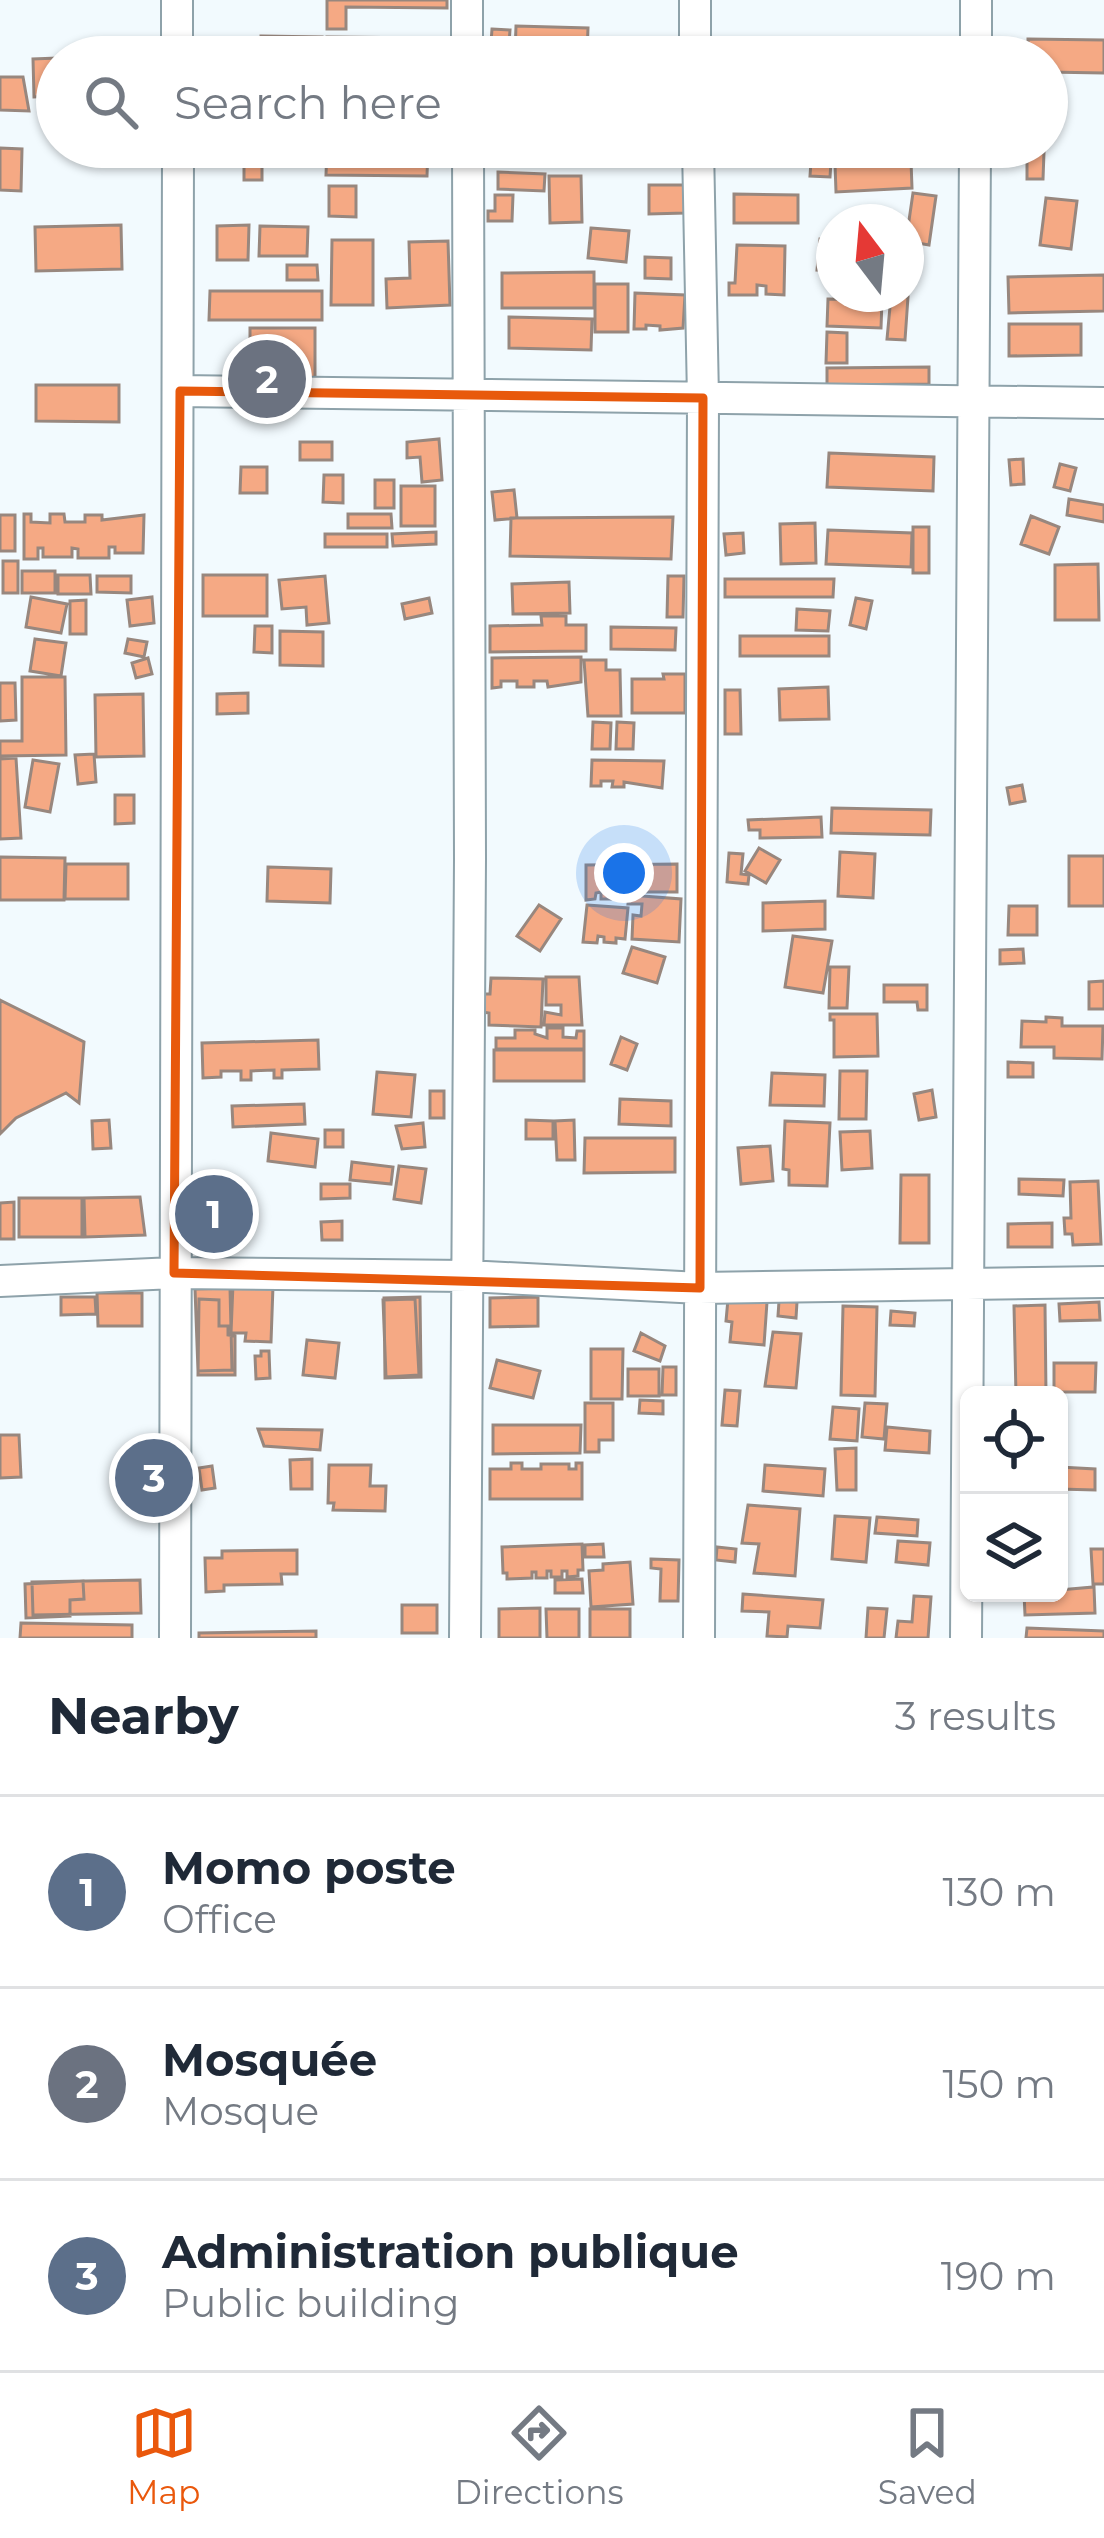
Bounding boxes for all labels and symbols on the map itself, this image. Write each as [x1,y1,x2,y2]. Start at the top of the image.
north arrow [816,204,924,312]
pin: 2 [228,334,306,424]
your location [594,843,654,903]
pin: 1 [175,1169,253,1259]
pin: 3 [115,1433,193,1523]

